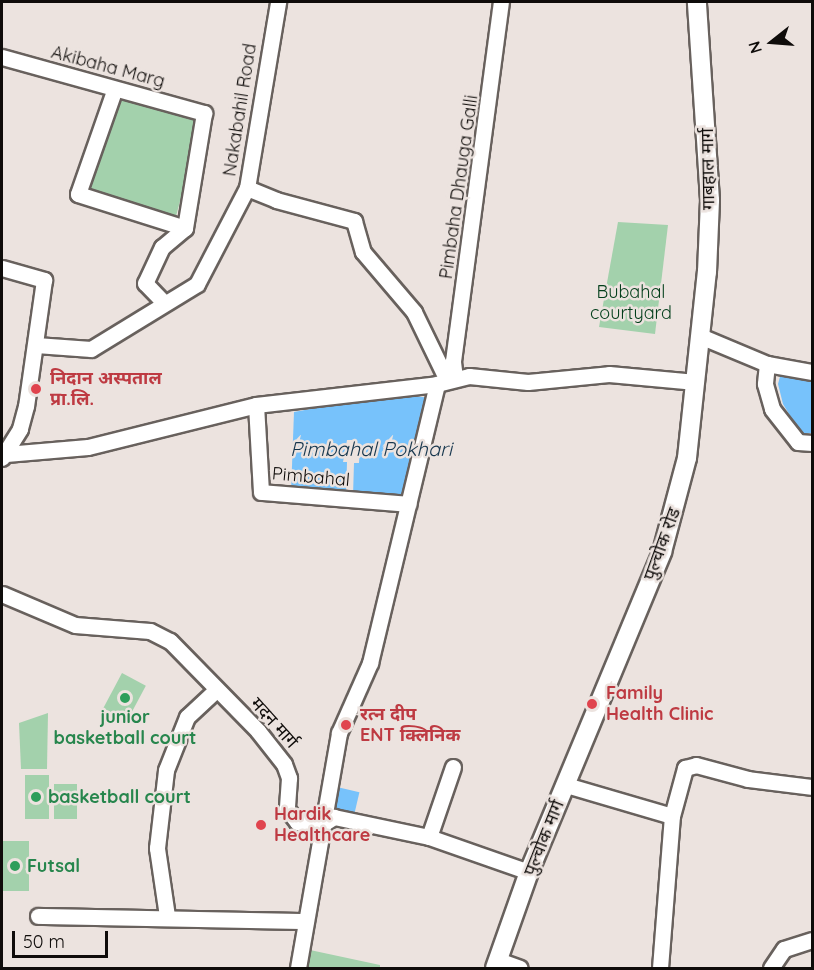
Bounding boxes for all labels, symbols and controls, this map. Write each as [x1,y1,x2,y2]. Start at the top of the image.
north arrow [742,12,802,72]
text: N [744,39,766,56]
street label: Akibaha Marg [49,41,167,93]
street label: Nakabahil Road [219,42,261,178]
street label: Pimbaha Dhauga Galli [435,94,483,280]
street label: गाबहाल मार्ग [696,128,720,210]
park label: Bubahal courtyard [590,282,672,324]
place label: निदान अस्पताल प्रा.लि. [50,368,162,410]
marker: निदान अस्पताल प्रा.लि. [27,380,45,398]
water label: Pimbahal Pokhari [290,436,452,460]
street label: Pimbahal [271,463,351,491]
street label: पुल्चोक रोड [639,505,685,583]
place label: Family Health Clinic [606,683,713,726]
marker: junior basketball court [118,691,132,705]
street label: मदन मार्ग [246,693,302,753]
marker: Family Health Clinic [583,695,601,713]
place label: रत्न दीप ENT क्लिनिक [360,704,460,746]
place label: junior basketball court [54,707,196,750]
marker: रत्न दीप ENT क्लिनिक [337,716,355,734]
place label: basketball court [48,786,191,808]
marker: basketball court [29,790,43,804]
street label: पुल्चोक मार्ग [519,797,569,879]
place label: Hardik Healthcare [274,804,370,846]
marker: Hardik Healthcare [252,816,270,834]
place label: Futsal [27,855,80,877]
marker: Futsal [8,859,22,873]
scale bar [15,919,111,957]
text: 50 m [23,930,65,953]

